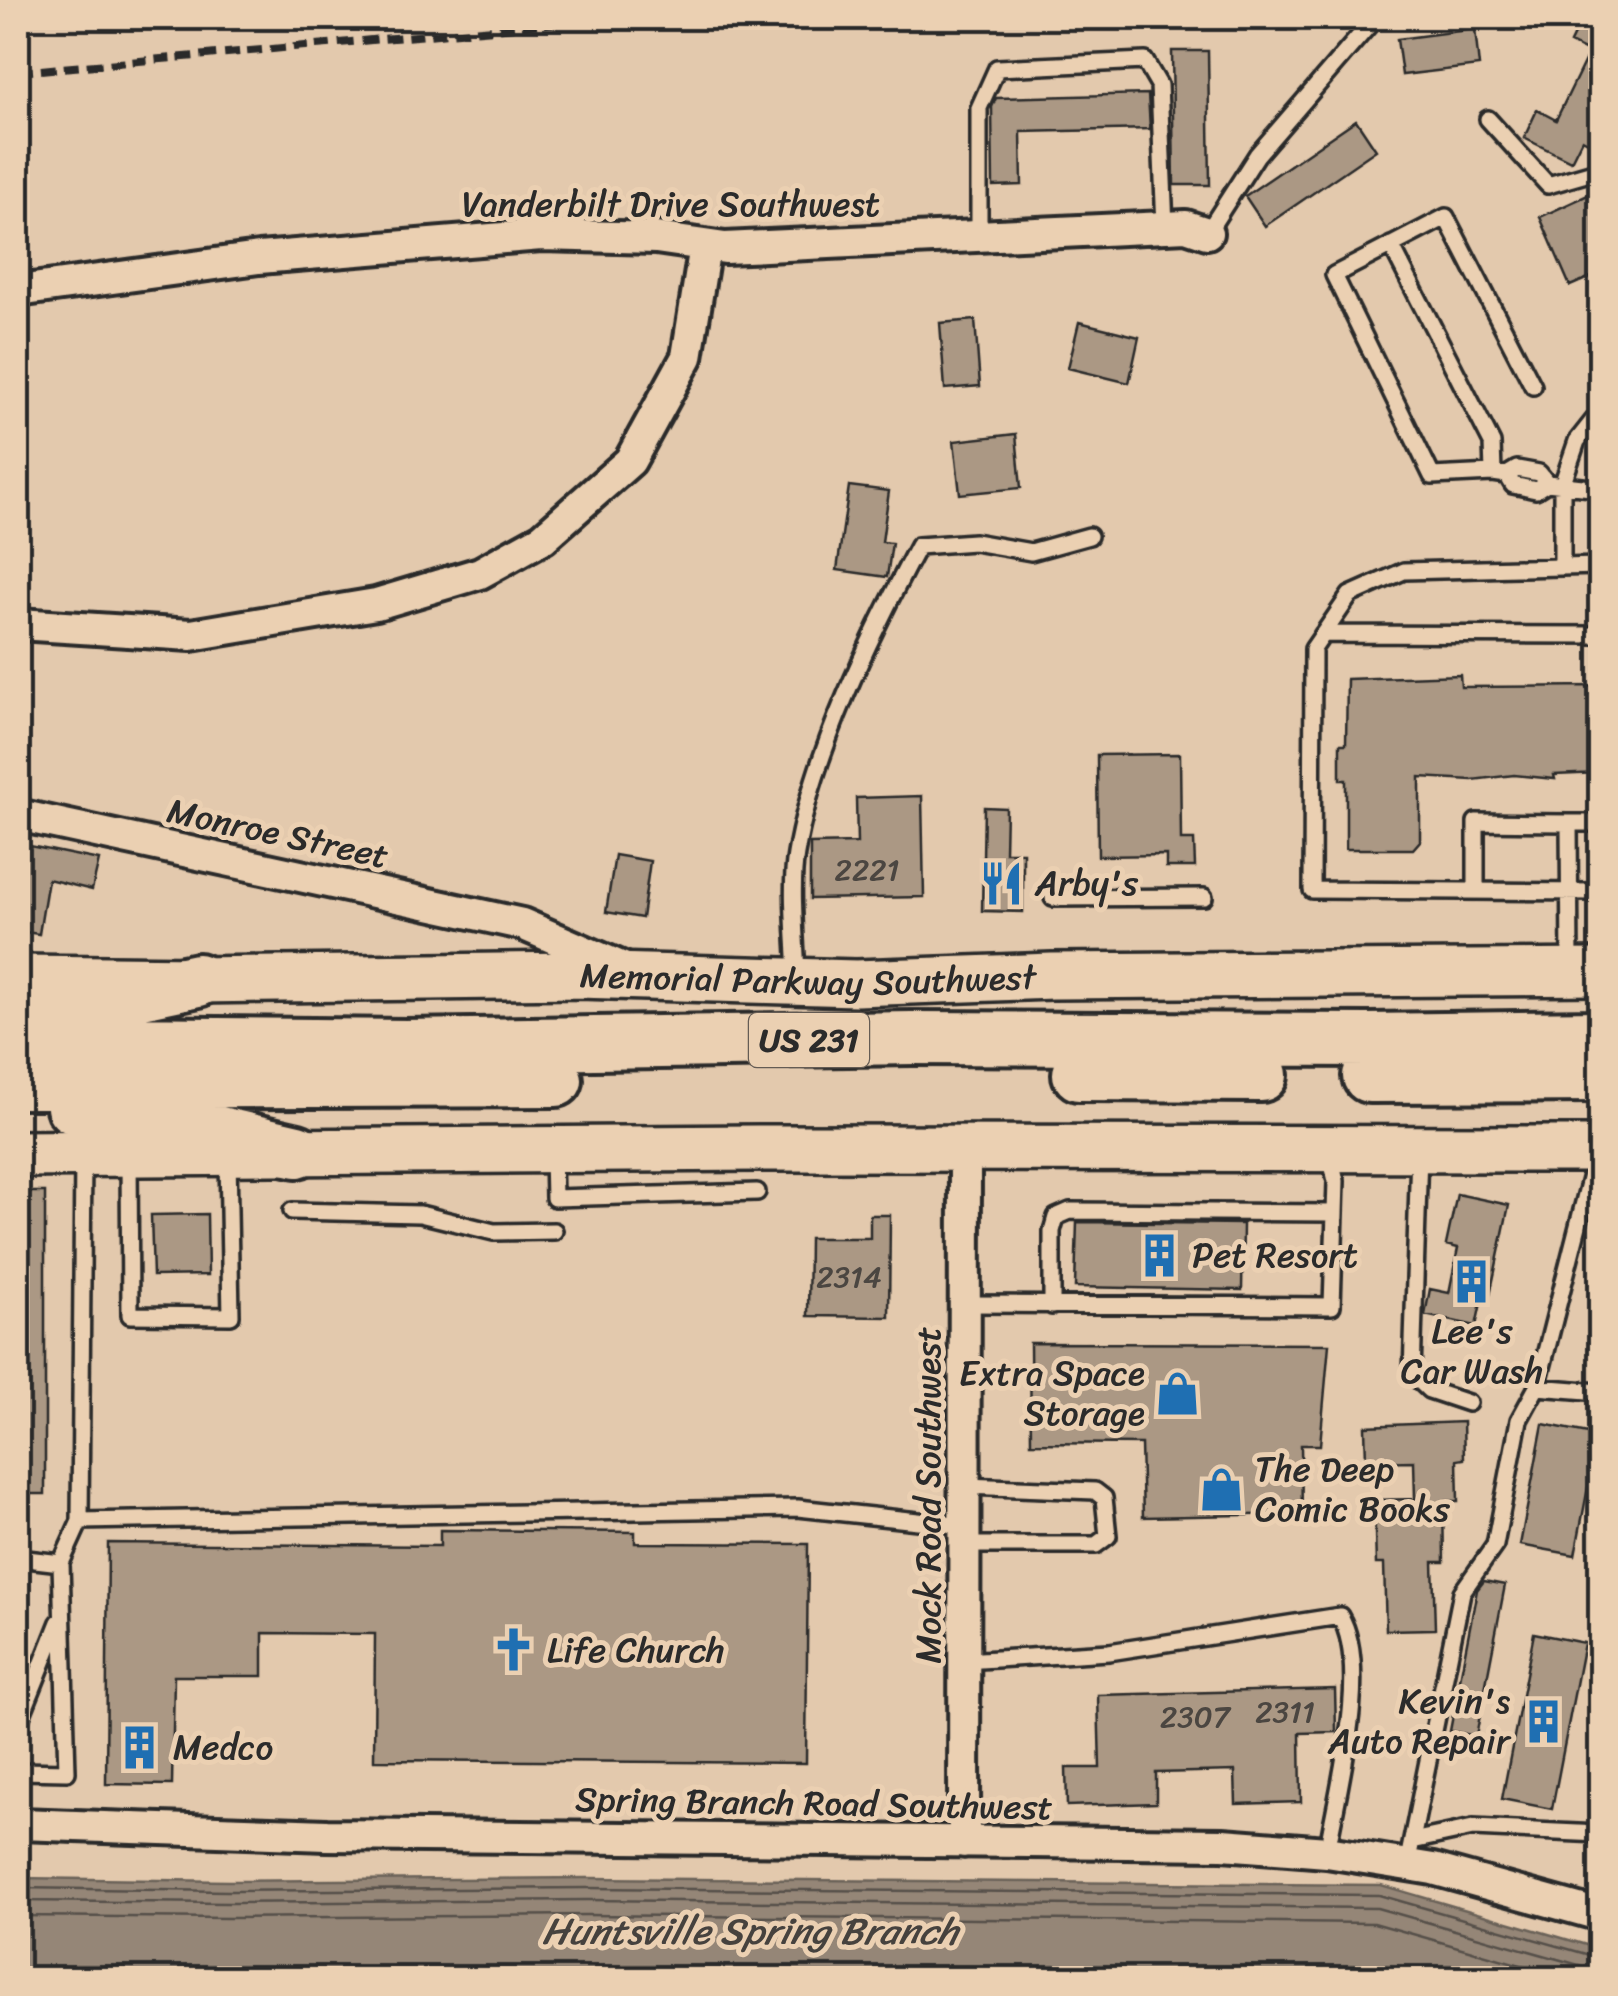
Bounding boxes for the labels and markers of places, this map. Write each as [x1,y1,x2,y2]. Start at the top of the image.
place label: Arby's [1034,852,1139,914]
restaurant icon: Arby's [978,859,1026,907]
place label: Pet Resort [1192,1224,1358,1286]
building icon: Pet Resort [1135,1231,1183,1279]
building icon: Lee's Car Wash [1448,1257,1496,1305]
place label: Lee's Car Wash [1401,1300,1543,1402]
place label: Extra Space Storage [959,1342,1145,1444]
shop icon: Extra Space Storage [1154,1369,1202,1417]
place label: The Deep Comic Books [1255,1438,1451,1540]
shop icon: The Deep Comic Books [1198,1465,1246,1513]
place label: Life Church [547,1619,725,1681]
church icon: Life Church [490,1626,538,1674]
place label: Kevin's Auto Repair [1327,1670,1512,1772]
building icon: Kevin's Auto Repair [1519,1697,1567,1745]
place label: Medco [173,1716,273,1778]
building icon: Medco [116,1723,164,1771]

